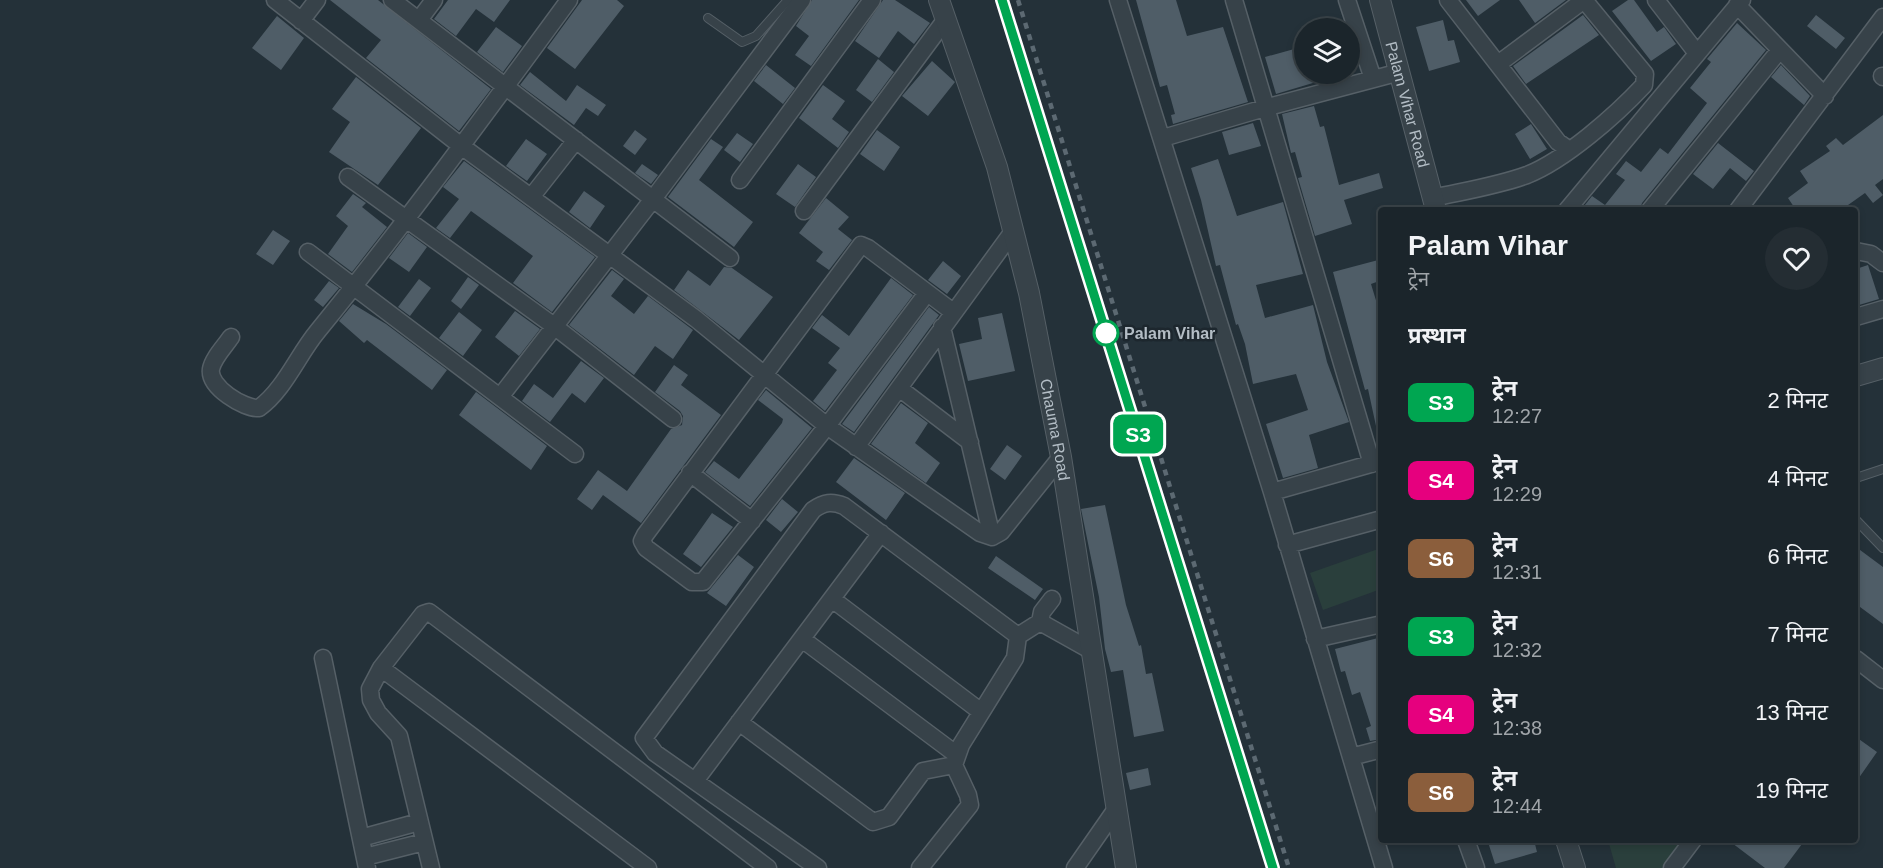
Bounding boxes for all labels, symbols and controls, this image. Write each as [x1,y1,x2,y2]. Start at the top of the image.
map controls [1294,18,1360,84]
button: layers [1294,18,1360,84]
street label: Palam Vihar Road [1382,40,1432,169]
button: heart [1765,227,1828,290]
text: Palam Vihar [1408,230,1568,261]
text: ट्रेन [1408,268,1429,290]
marker: Palam Vihar [1093,320,1119,346]
text: प्रस्थान [1408,323,1466,348]
place label: Palam Vihar [1124,325,1215,342]
text: ट्रेन [1492,376,1517,401]
street label: Chauma Road [1037,377,1073,482]
text: 2 मिनट [1768,388,1828,413]
text: S3 [1428,391,1454,414]
text: 12:27 [1492,405,1542,427]
line badge: S3 [1111,414,1165,454]
text: S3 [1125,423,1151,446]
text: ट्रेन [1492,454,1517,479]
text: 4 मिनट [1768,466,1828,491]
text: S4 [1428,469,1454,492]
text: 12:29 [1492,483,1542,505]
text: ट्रेन [1492,532,1517,557]
text: 6 मिनट [1768,544,1828,569]
text: S6 [1428,547,1454,570]
text: 12:31 [1492,561,1542,583]
text: ट्रेन [1492,610,1517,635]
text: 7 मिनट [1768,622,1828,647]
text: S3 [1428,625,1454,648]
text: 12:32 [1492,639,1542,661]
text: ट्रेन [1492,688,1517,713]
text: 13 मिनट [1755,700,1828,725]
text: S4 [1428,703,1454,726]
text: 12:38 [1492,717,1542,739]
text: ट्रेन [1492,766,1517,791]
text: 19 मिनट [1755,778,1828,803]
text: S6 [1428,781,1454,804]
text: 12:44 [1492,795,1542,817]

